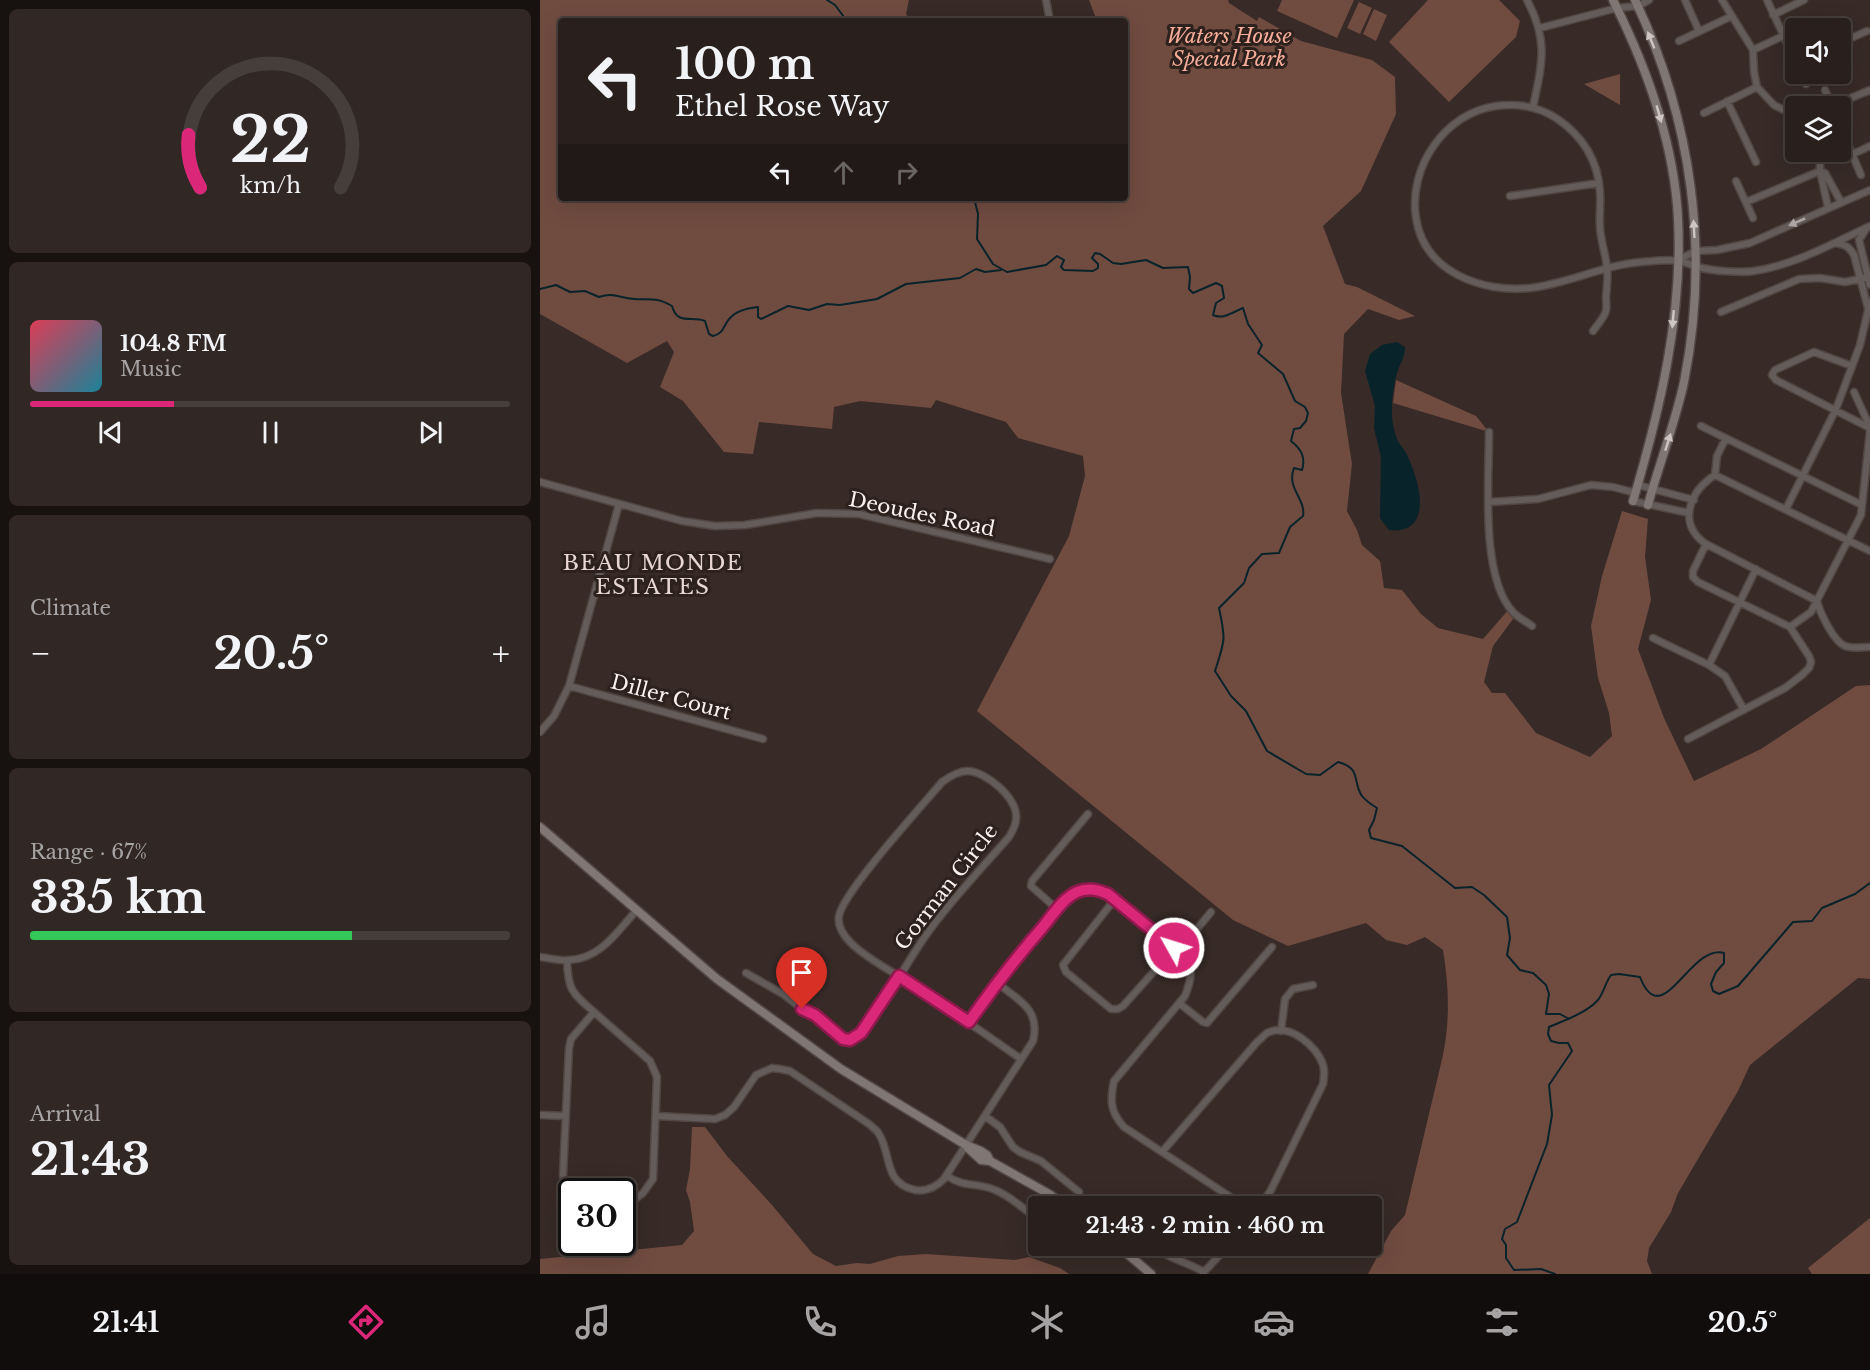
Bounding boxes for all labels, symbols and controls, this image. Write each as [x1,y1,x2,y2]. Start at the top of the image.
map controls [1785,18,1851,162]
button: sound [1785,18,1851,84]
park label: Waters House Special Park [1166,24,1292,71]
one-way arrow [1646,30,1656,48]
text: 100 m [675,38,814,90]
icon: left [576,42,654,120]
text: Ethel Rose Way [675,90,889,123]
button: layers [1785,96,1851,162]
text: 22 [229,101,311,179]
one-way arrow [1655,105,1664,123]
icon: left [764,156,797,189]
icon: ahead [827,156,860,189]
icon: right [890,156,923,189]
text: km/h [240,172,301,199]
one-way arrow [1788,217,1806,227]
one-way arrow [1690,219,1699,238]
one-way arrow [1669,309,1678,328]
text: 104.8 FM [120,330,227,357]
text: Music [120,357,181,381]
icon: previous [94,416,127,449]
icon: pause [254,416,287,449]
icon: next [414,416,447,449]
one-way arrow [1664,433,1674,451]
street label: Deoudes Road [847,487,997,541]
district label: BEAU MONDE ESTATES [563,550,743,600]
text: Climate [30,596,111,620]
text: 20.5° [213,625,329,681]
text: − [30,633,51,674]
text: + [492,633,510,674]
street label: Diller Court [608,669,734,725]
street label: Gorman Circle [889,819,1003,955]
text: Range · 67% [30,840,147,864]
text: 335 km [30,869,206,925]
position arrow [1142,916,1206,980]
pin [776,947,827,1009]
icon: arrive [785,956,818,989]
text: Arrival [30,1102,101,1126]
text: 21:43 [30,1131,150,1187]
speed limit sign: 30 [558,1178,636,1256]
text: 21:43 · 2 min · 460 m [1085,1212,1325,1239]
icon: directions [345,1301,387,1343]
icon: music [572,1301,614,1343]
icon: phone [799,1301,841,1343]
icon: climate [1026,1301,1068,1343]
icon: car [1253,1301,1295,1343]
icon: filters [1481,1301,1523,1343]
text: 21:41 [93,1306,159,1339]
text: 20.5° [1708,1306,1777,1339]

